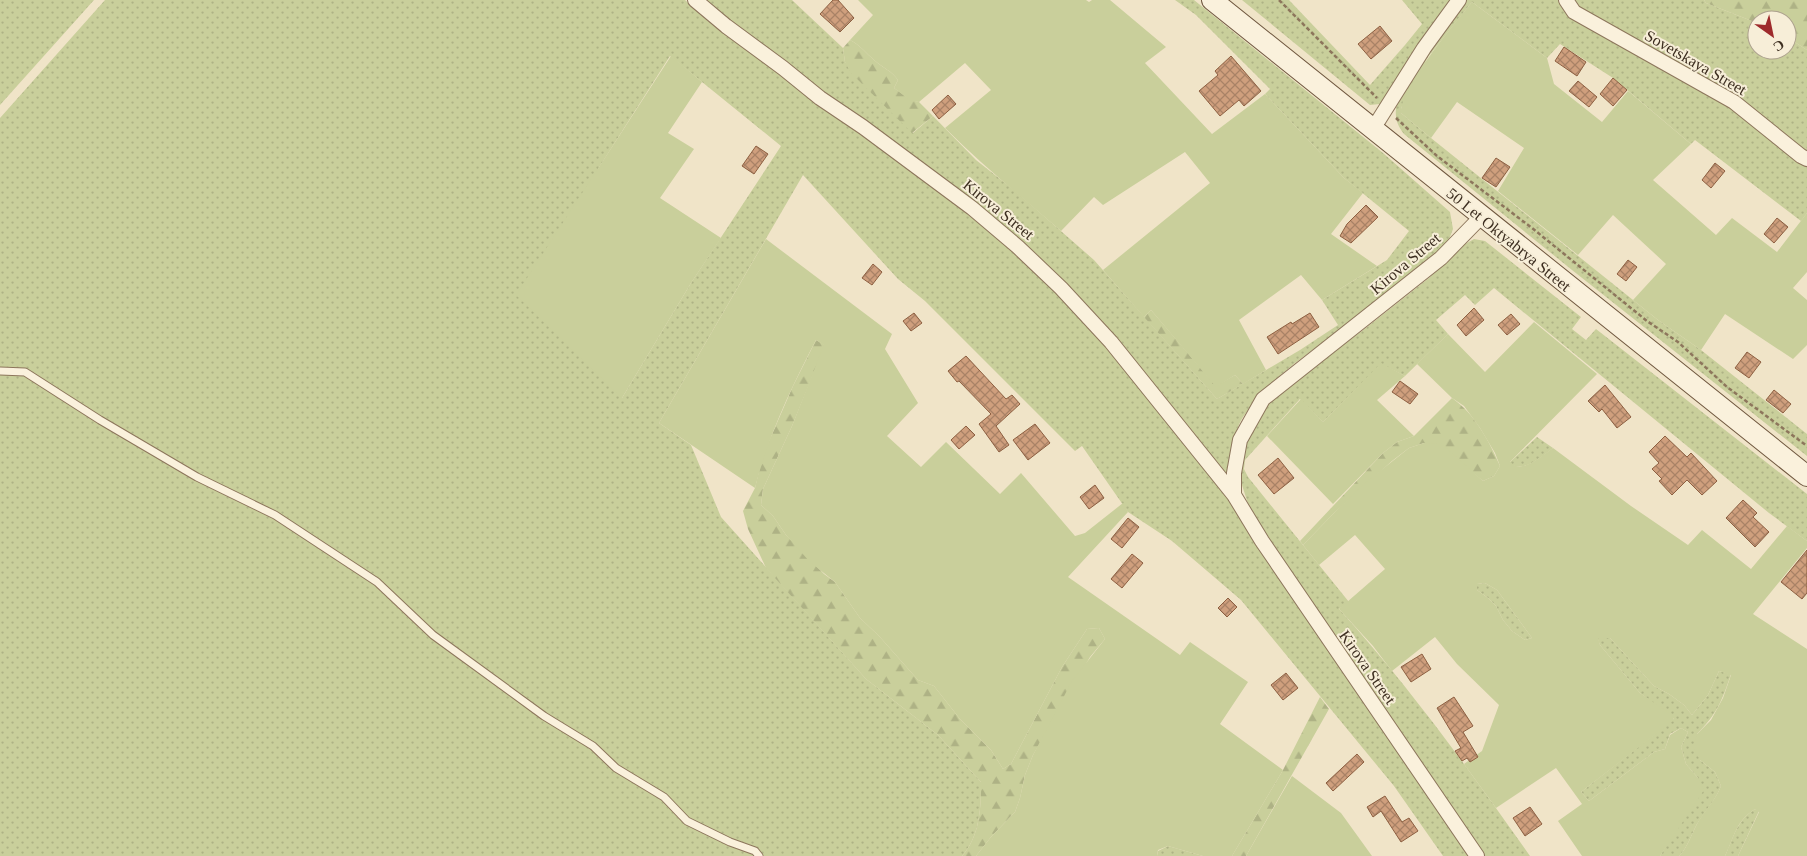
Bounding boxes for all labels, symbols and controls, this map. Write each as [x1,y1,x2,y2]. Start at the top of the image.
north arrow [1747,10,1797,60]
street label: Sovetskaya Street [1642,27,1750,99]
text: С [1770,36,1787,55]
street label: Kirova Street [960,176,1038,243]
street label: 50 Let Oktyabrya Street [1443,184,1574,296]
street label: Kirova Street [1367,229,1444,297]
street label: Kirova Street [1336,627,1399,708]

